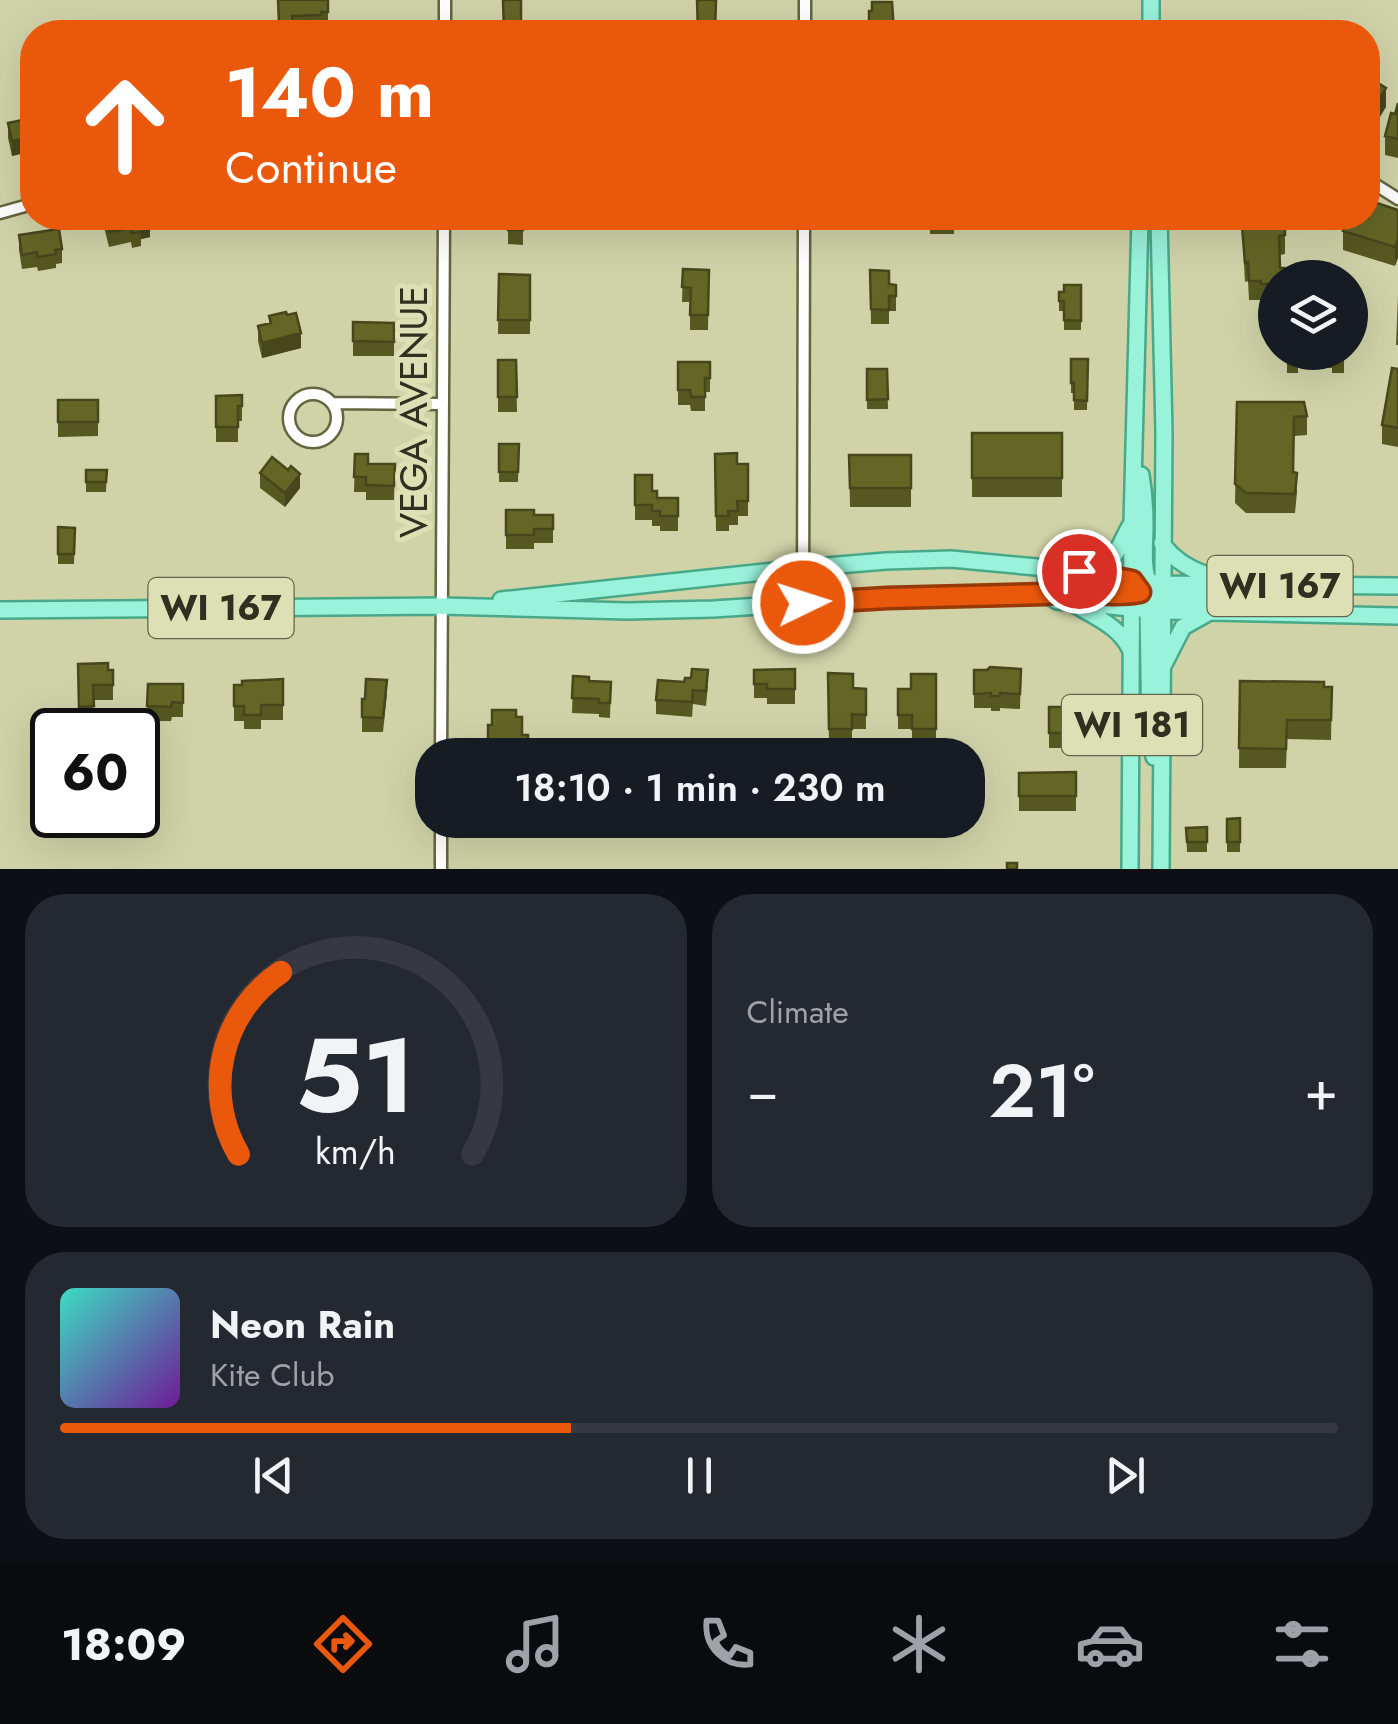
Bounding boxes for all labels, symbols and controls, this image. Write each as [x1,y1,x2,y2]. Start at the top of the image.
text: 140 m [225,42,434,143]
icon: ahead [60,60,190,190]
text: Continue [225,135,397,200]
map controls [1258,260,1368,370]
button: layers [1258,260,1368,370]
street label: VEGA AVENUE [386,286,441,538]
pin [1037,529,1122,614]
icon: arrive [1052,544,1107,599]
position arrow [751,551,855,655]
road number: WI 167 [1208,556,1352,616]
road number: WI 167 [148,578,294,638]
road number: WI 181 [1062,695,1202,755]
speed limit sign: 60 [30,708,160,838]
text: 18:10 · 1 min · 230 m [514,760,886,815]
text: Climate [747,989,849,1035]
text: 51 [296,1001,416,1151]
text: 21° [989,1037,1094,1145]
text: − [747,1051,779,1131]
text: + [1304,1051,1338,1131]
text: km/h [315,1126,396,1177]
text: Neon Rain [210,1297,395,1352]
text: Kite Club [210,1352,334,1398]
icon: previous [246,1448,301,1503]
icon: pause [672,1448,727,1503]
icon: next [1098,1448,1153,1503]
icon: directions [308,1609,378,1679]
icon: music [500,1609,570,1679]
icon: phone [692,1609,762,1679]
icon: climate [884,1609,954,1679]
icon: car [1075,1609,1145,1679]
icon: filters [1267,1609,1337,1679]
text: 18:09 [61,1612,186,1677]

